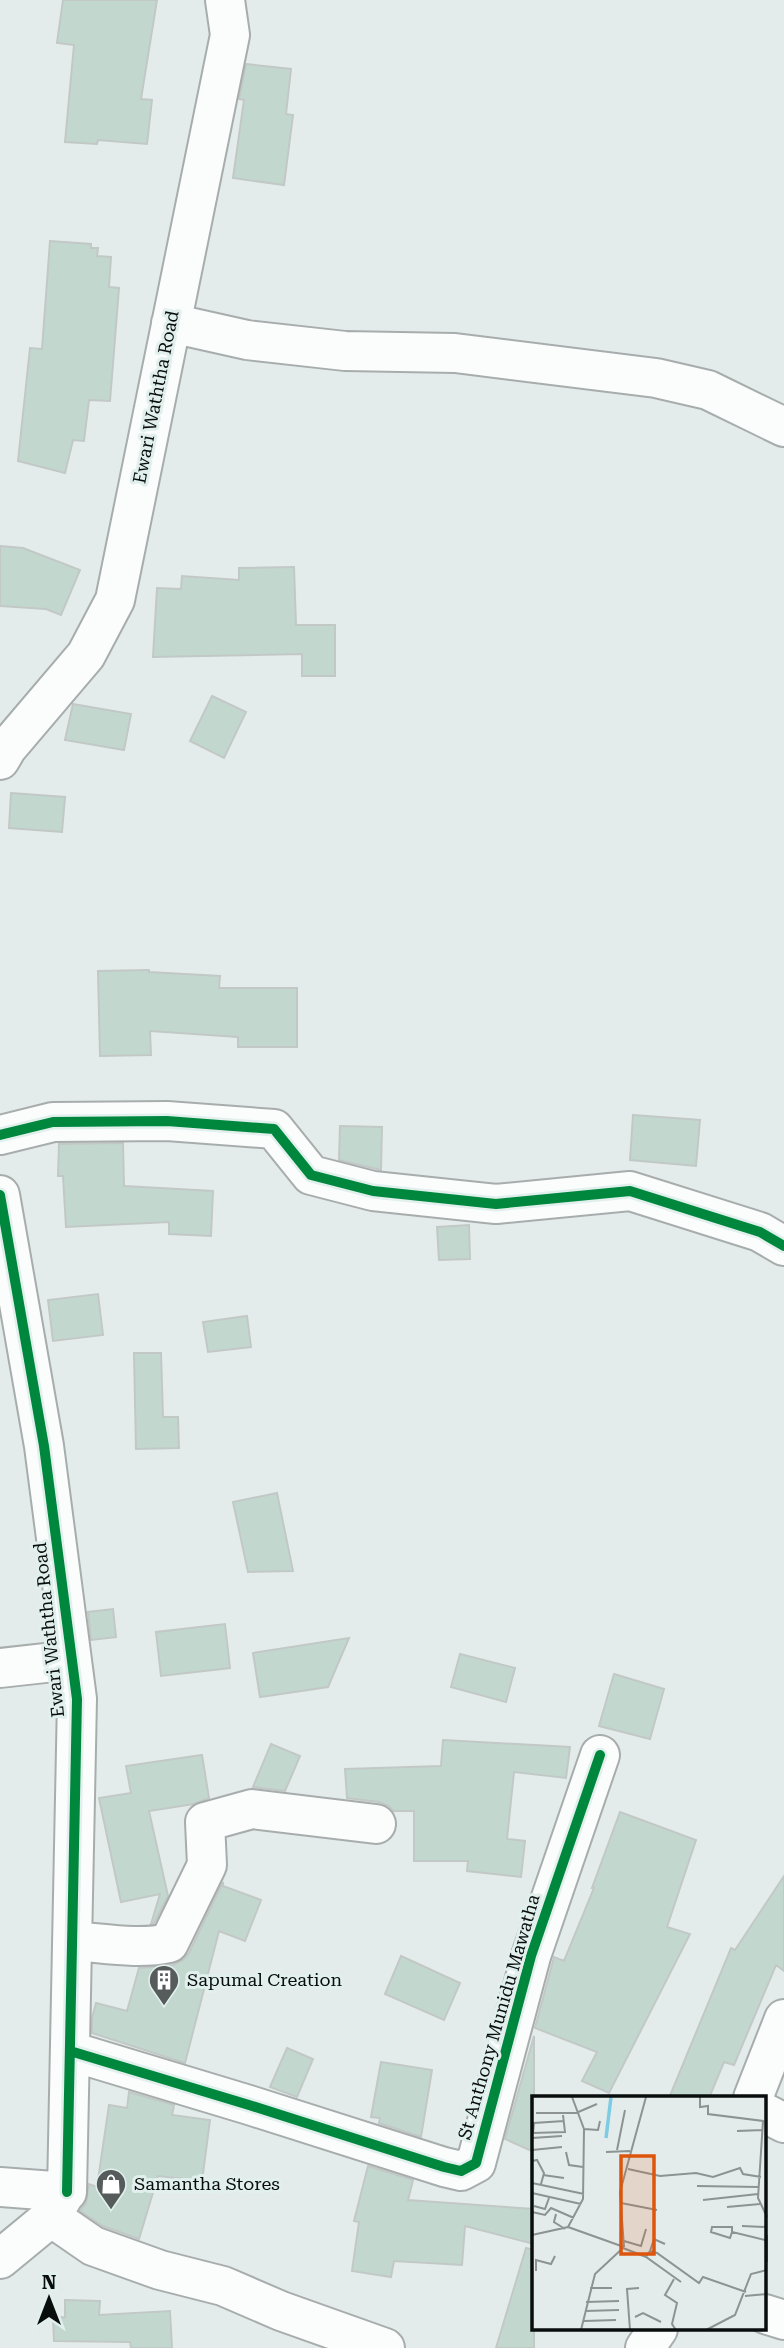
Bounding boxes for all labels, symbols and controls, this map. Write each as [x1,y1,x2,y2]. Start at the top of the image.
street label: Ewari Waththa Road [128,308,183,485]
street label: Ewari Waththa Road [29,1541,68,1719]
street label: St Anthony Munidu Mawatha [453,1892,544,2142]
building icon: Sapumal Creation [147,1963,181,2007]
place label: Sapumal Creation [187,1969,342,1990]
inset map [532,2096,766,2330]
shop icon: Samantha Stores [94,2167,128,2211]
place label: Samantha Stores [134,2173,280,2194]
north arrow [14,2264,84,2334]
text: N [42,2271,57,2294]

